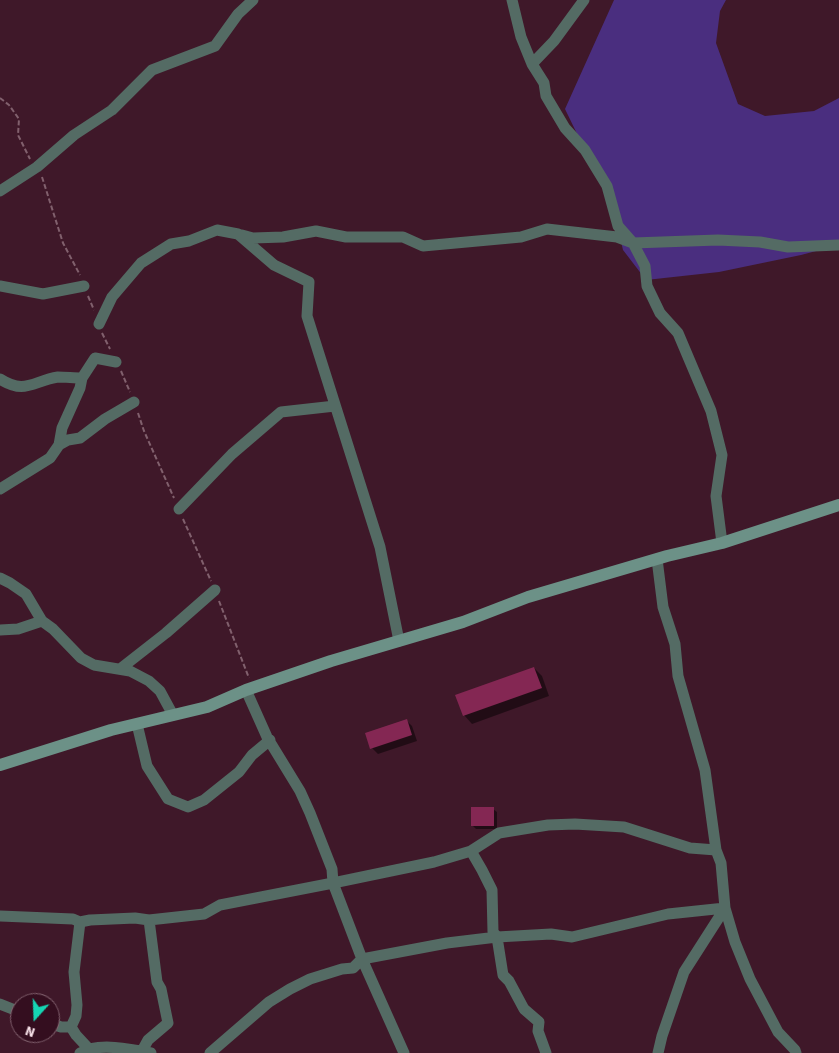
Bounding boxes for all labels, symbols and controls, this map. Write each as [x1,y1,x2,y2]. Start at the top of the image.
north arrow [10,993,60,1043]
text: N [22,1020,38,1042]

